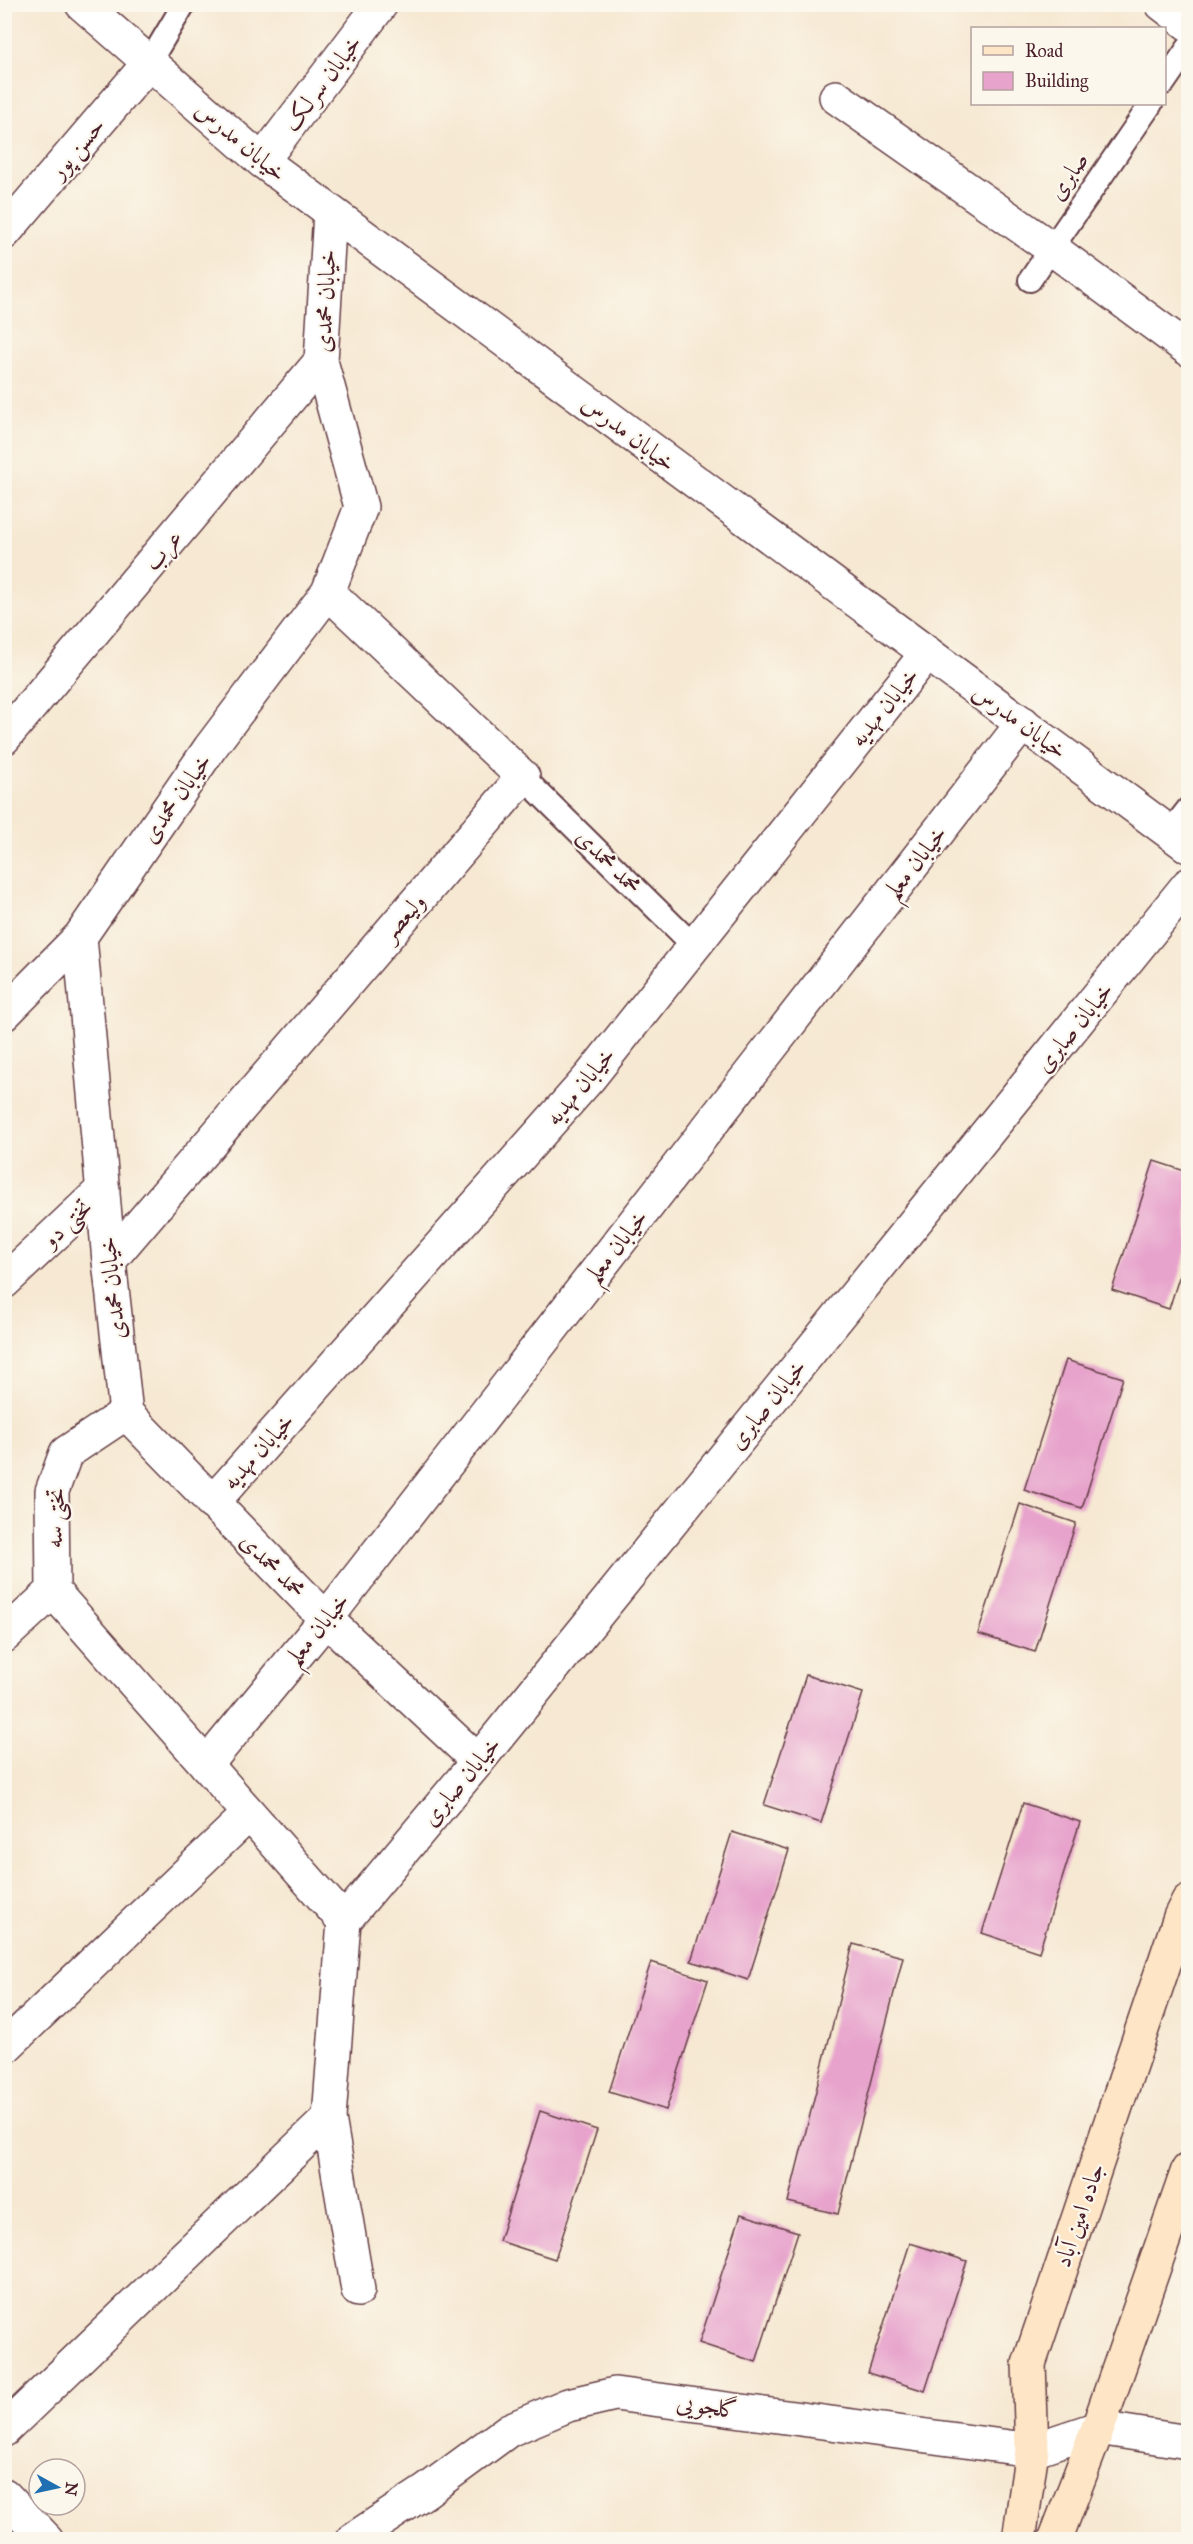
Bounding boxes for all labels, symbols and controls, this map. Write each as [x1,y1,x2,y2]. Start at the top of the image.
legend [971,27,1166,105]
street label: خیابان سرلک [276,29,369,138]
text: Road [1025,40,1063,62]
text: Building [1025,70,1089,93]
street label: خیابان مدرس [189,94,293,188]
street label: حسن پور [41,111,113,188]
street label: صابری [1041,146,1095,206]
street label: خیابان محمدی [307,249,343,353]
street label: خیابان مدرس [576,388,682,478]
street label: عرب [137,523,190,578]
street label: خیابان مهدیه [843,661,925,753]
street label: خیابان مدرس [967,677,1073,765]
street label: خیابان محمدی [134,747,218,849]
street label: خیابان معلم [877,819,960,911]
street label: محمد محمدی [570,822,648,900]
street label: ولیعصر [372,887,433,950]
street label: خیابان صابری [1028,976,1120,1078]
street label: خیابان مهدیه [538,1040,622,1132]
street label: تختی دو [33,1192,100,1257]
street label: خیابان معلم [578,1203,661,1295]
street label: خیابان محمدی [92,1235,132,1341]
street label: خیابان صابری [721,1353,813,1455]
street label: خیابان مهدیه [216,1406,300,1496]
street label: تختی سه [38,1487,74,1549]
street label: محمد محمدی [234,1526,312,1604]
street label: خیابان معلم [278,1586,363,1677]
street label: خیابان صابری [415,1730,507,1832]
street label: جاده امین آباد [1047,2159,1111,2271]
street label: گلجویی [675,2387,739,2425]
north arrow [27,2457,87,2517]
text: N [61,2481,82,2497]

